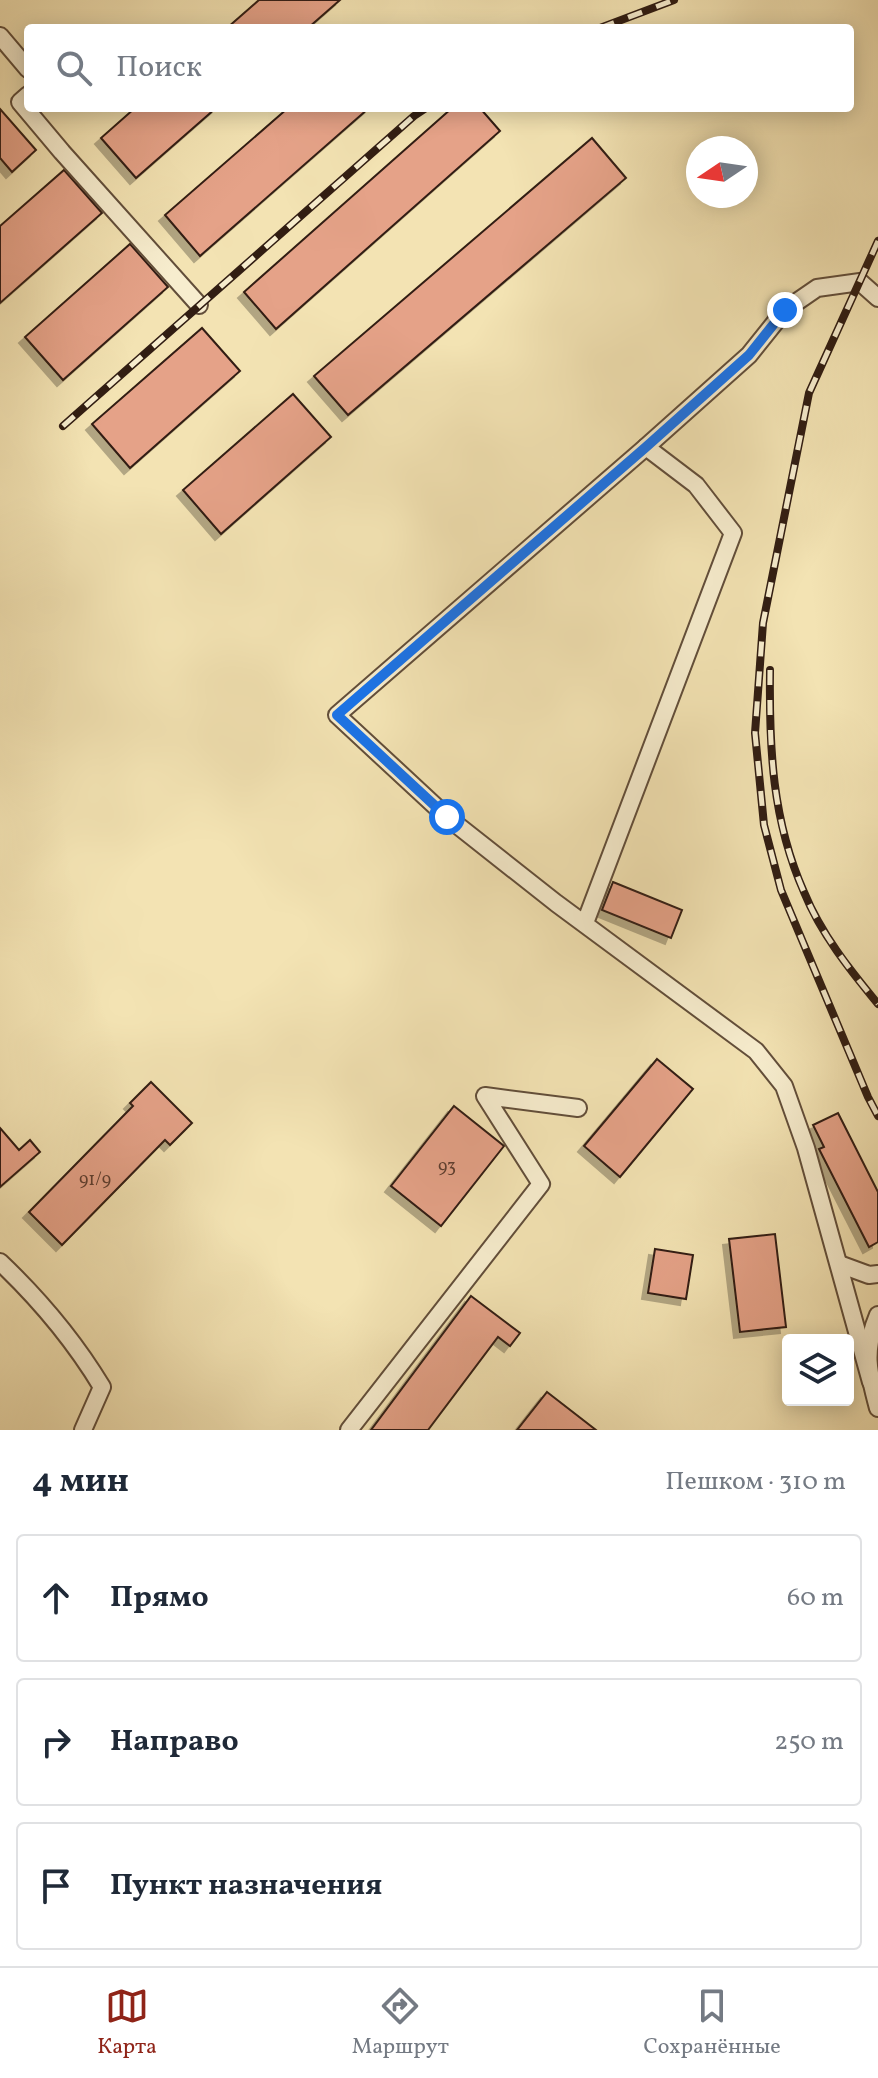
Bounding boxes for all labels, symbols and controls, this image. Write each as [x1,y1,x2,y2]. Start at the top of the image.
search box [24,24,854,112]
icon: search [52,46,96,90]
text: Поиск [116,47,202,89]
north arrow [686,136,758,208]
route end [767,292,803,328]
route start [429,799,465,835]
house number: 93 [438,1155,456,1180]
house number: 91/9 [79,1168,111,1193]
map controls [782,1334,854,1406]
button: layers [782,1334,854,1406]
text: 4 мин [32,1459,129,1506]
text: Пешком · 310 m [665,1464,846,1500]
icon: ahead [34,1576,78,1620]
text: Прямо [110,1577,209,1619]
text: 60 m [787,1580,844,1616]
icon: right [34,1720,78,1764]
text: Направо [110,1721,239,1763]
text: 250 m [774,1724,844,1760]
icon: arrive [34,1864,78,1908]
text: Пункт назначения [110,1865,382,1907]
tab: Карта [97,1984,157,2063]
tab: Маршрут [352,1984,449,2063]
tab: Сохранённые [643,1984,781,2063]

